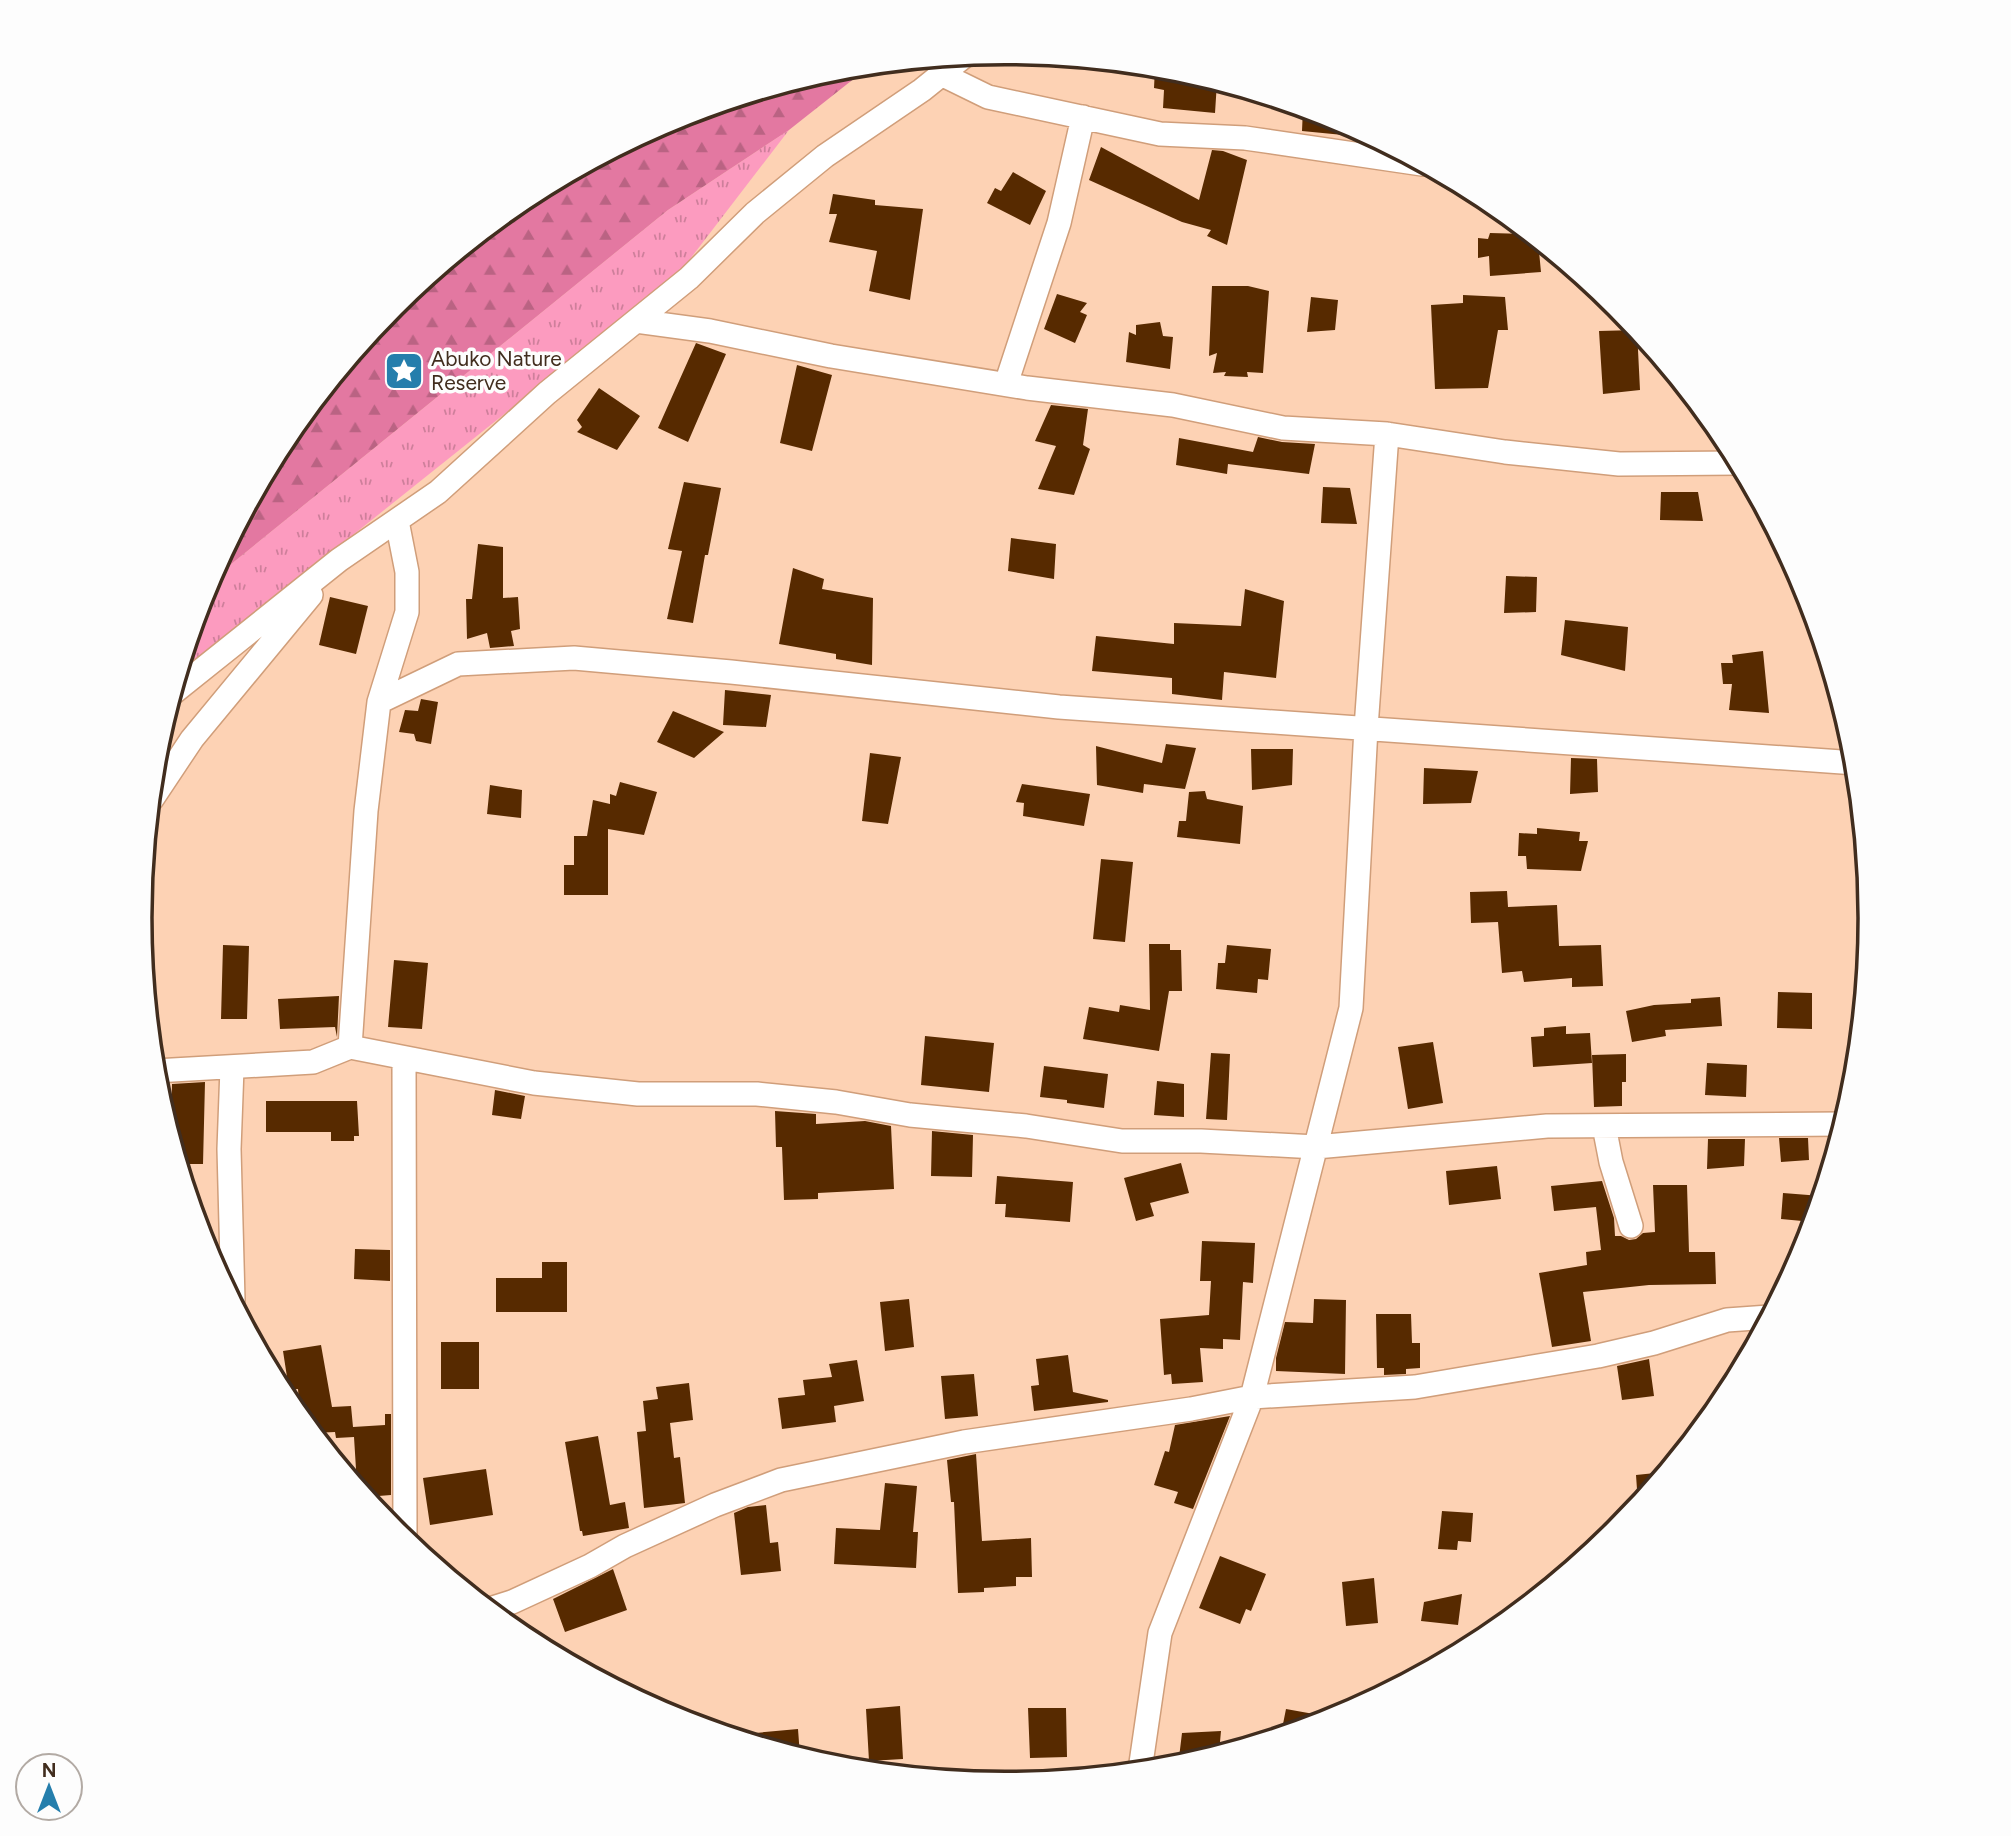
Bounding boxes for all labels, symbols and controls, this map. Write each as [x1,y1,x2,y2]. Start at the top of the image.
place label: Abuko Nature Reserve [431,346,562,395]
place icon: Abuko Nature Reserve [383,350,425,392]
north arrow [14,1752,84,1822]
text: N [42,1759,56,1782]

